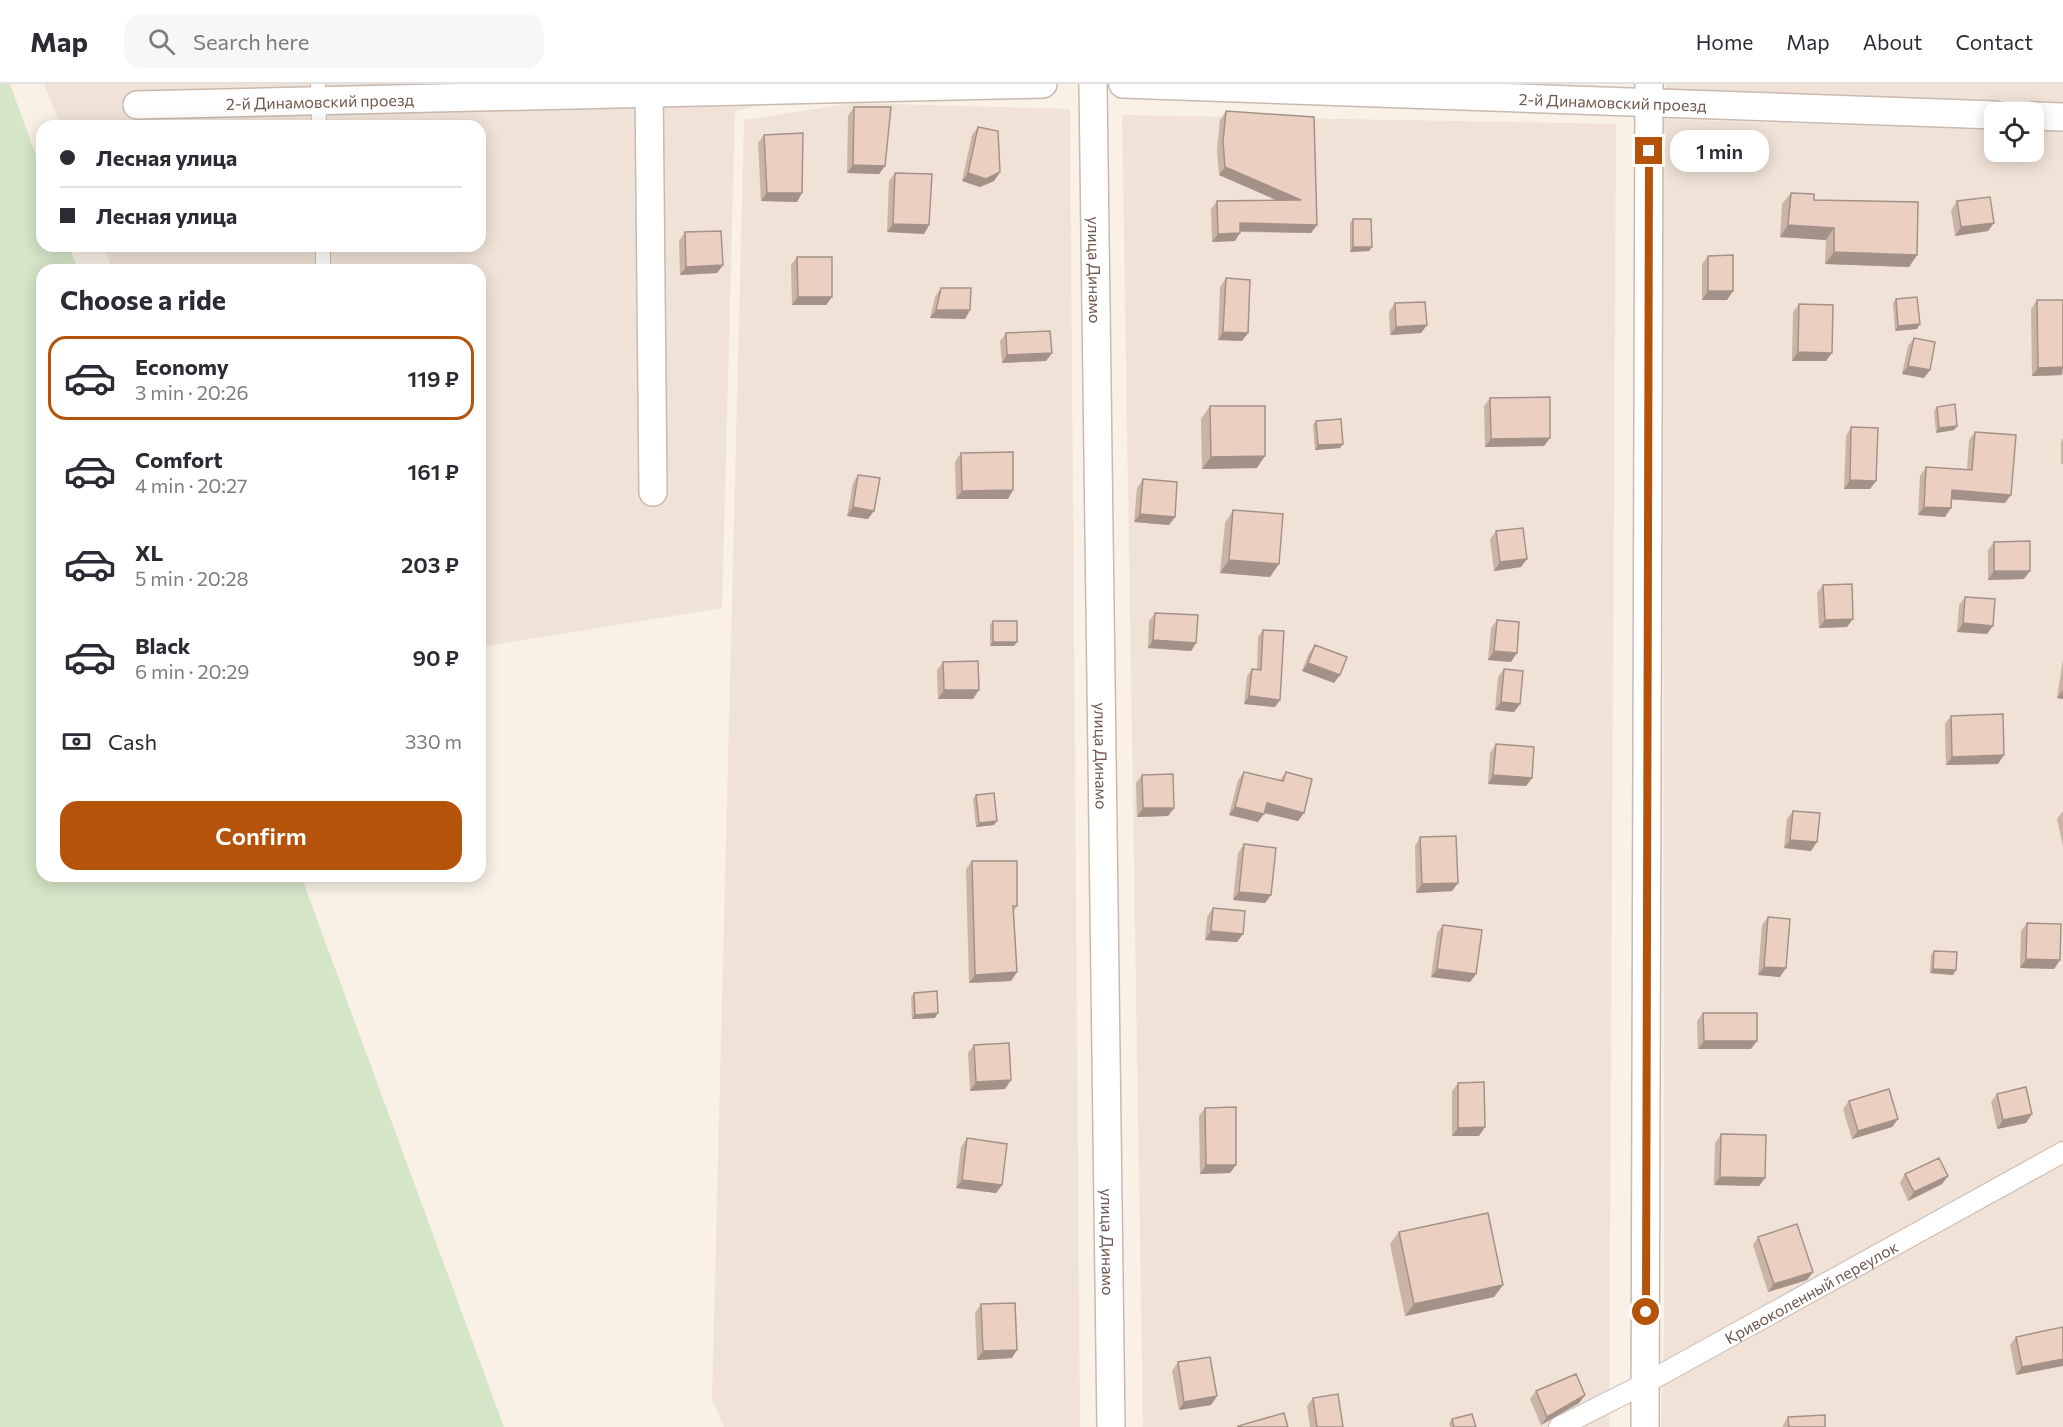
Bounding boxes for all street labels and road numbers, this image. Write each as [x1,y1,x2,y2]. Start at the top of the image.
street label: 2-й Динамовский проезд [226,89,415,112]
street label: 2-й Динамовский проезд [1518,89,1708,114]
street label: улица Динамо [1085,216,1106,324]
street label: улица Динамо [1092,702,1112,810]
street label: улица Динамо [1098,1188,1119,1295]
street label: Кривоколенный переулок [1721,1236,1901,1347]

